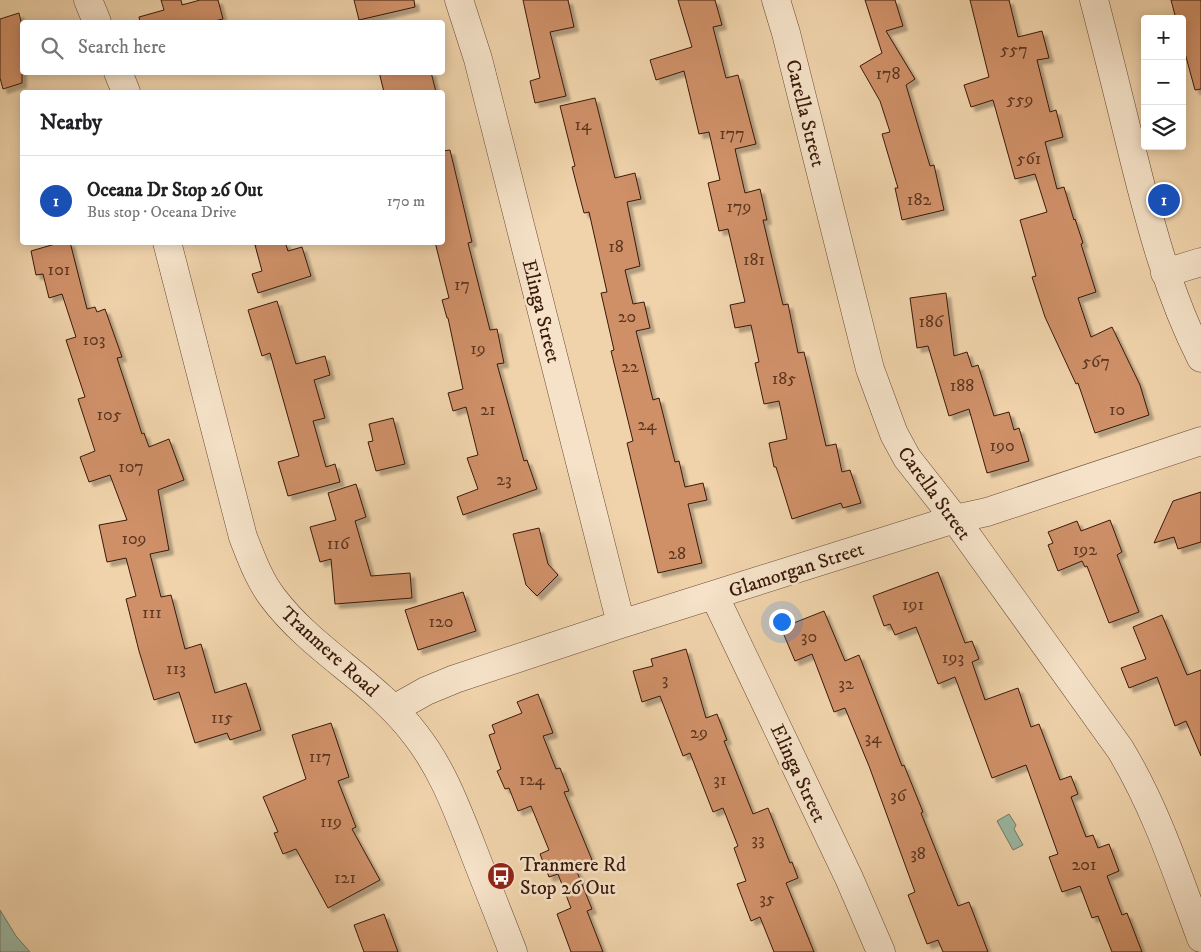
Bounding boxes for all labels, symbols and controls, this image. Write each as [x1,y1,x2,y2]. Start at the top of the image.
map controls [1141,15,1186,150]
button: + [1141,15,1186,60]
search box [20,20,445,75]
icon: search [38,34,66,62]
text: Search here [78,36,166,59]
house number: 557 [1000,39,1028,61]
street label: Carella Street [779,57,830,170]
button: − [1141,60,1186,105]
house number: 178 [875,63,901,85]
house number: 559 [1007,89,1033,111]
button: layers [1141,105,1186,150]
text: Nearby [40,110,102,136]
house number: 14 [575,114,592,136]
house number: 177 [719,123,745,145]
house number: 561 [1017,148,1041,170]
text: Oceana Dr Stop 26 Out [87,179,263,202]
pin: 1 [1148,181,1180,219]
house number: 182 [907,189,931,211]
text: 1 [53,191,59,211]
text: 170 m [387,191,425,211]
house number: 179 [726,196,752,218]
text: Bus stop · Oceana Drive [87,202,236,222]
house number: 18 [608,236,624,258]
house number: 181 [743,249,765,271]
street label: Elinga Street [516,257,565,366]
house number: 101 [48,259,70,281]
house number: 17 [454,274,470,296]
house number: 20 [618,306,636,328]
house number: 186 [919,311,944,333]
house number: 103 [83,329,105,351]
house number: 19 [470,338,486,360]
house number: 567 [1082,351,1110,373]
house number: 22 [621,356,639,378]
house number: 185 [772,368,796,390]
house number: 188 [950,375,974,397]
house number: 21 [480,399,496,421]
house number: 10 [1109,399,1125,421]
house number: 105 [96,404,122,426]
house number: 24 [637,414,657,436]
house number: 190 [989,435,1015,457]
street label: Carella Street [891,442,976,546]
house number: 107 [118,456,144,478]
house number: 23 [496,469,512,491]
house number: 109 [121,528,147,550]
house number: 116 [327,533,350,555]
street label: Glamorgan Street [726,537,867,604]
house number: 192 [1073,539,1097,561]
house number: 28 [668,543,686,565]
house number: 191 [902,594,924,616]
street label: Tranmere Road [274,601,384,703]
house number: 111 [142,602,162,624]
your location [769,609,795,635]
house number: 120 [428,611,454,633]
house number: 30 [801,626,817,648]
house number: 193 [942,647,964,669]
house number: 113 [166,658,186,680]
house number: 3 [662,669,668,691]
house number: 32 [838,673,854,695]
house number: 115 [211,707,233,729]
street label: Elinga Street [764,720,831,827]
house number: 29 [690,722,708,744]
house number: 34 [864,727,882,749]
house number: 117 [309,746,331,768]
house number: 124 [519,769,546,791]
house number: 31 [713,769,727,791]
house number: 36 [890,785,907,807]
house number: 119 [320,811,342,833]
house number: 33 [751,829,765,851]
house number: 38 [910,843,926,865]
place label: Tranmere Rd Stop 26 Out [520,853,626,901]
house number: 201 [1071,854,1097,876]
bus stop icon: Tranmere Rd Stop 26 Out [486,861,516,891]
house number: 121 [334,867,356,889]
house number: 35 [759,888,775,910]

